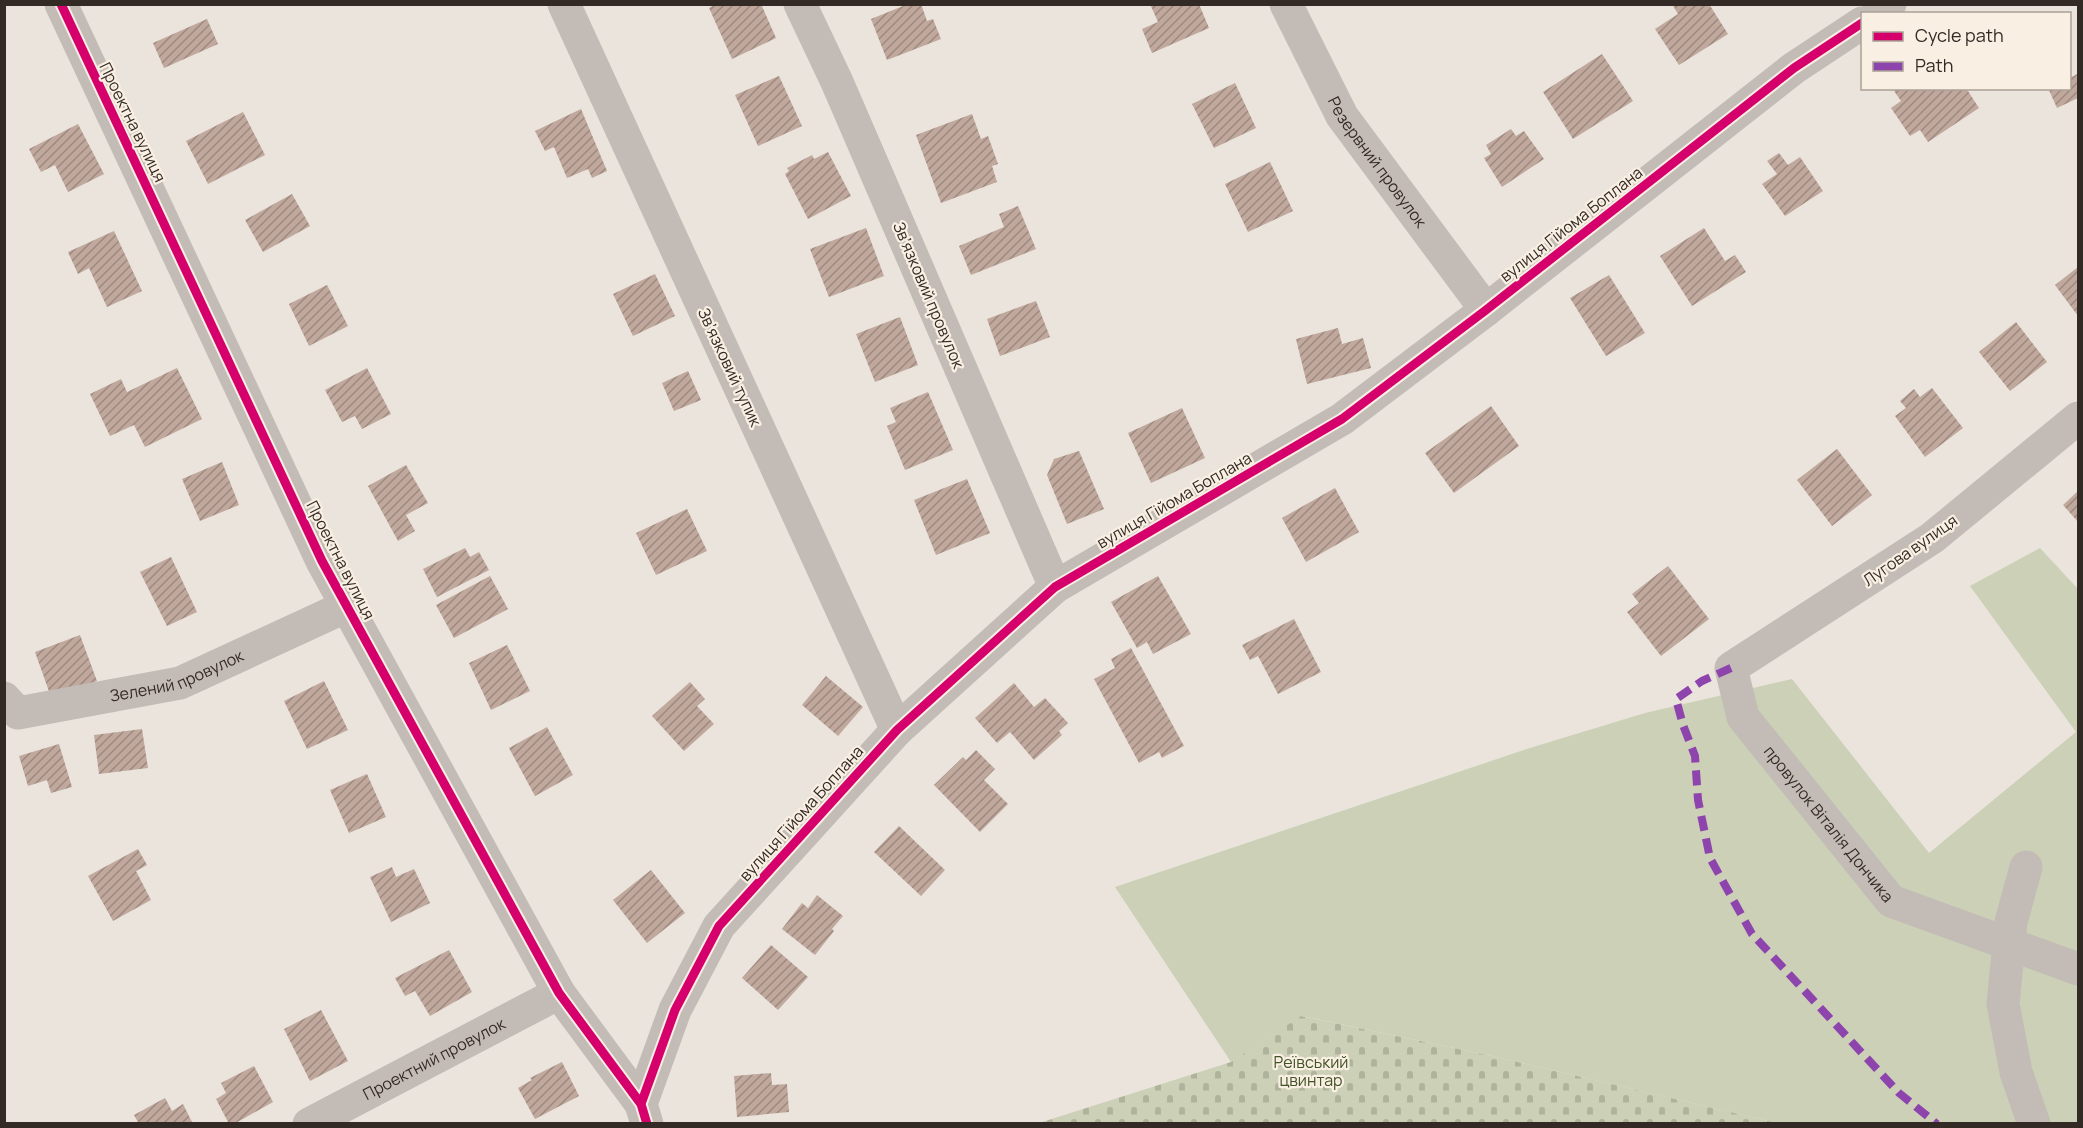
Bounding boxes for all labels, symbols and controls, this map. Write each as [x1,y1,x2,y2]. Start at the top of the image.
legend [1861,12,2071,90]
text: Cycle path [1915,23,2004,47]
text: Path [1915,53,1953,77]
street label: Проектна вулиця [94,58,172,186]
street label: Резервний провулок [1323,93,1433,233]
street label: вулиця Гійома Боплана [1495,161,1647,287]
street label: Звʼязковий провулок [888,218,970,373]
street label: Звʼязковий тупик [693,304,768,431]
street label: вулиця Гійома Боплана [1092,447,1256,553]
street label: Проектна вулиця [302,497,380,623]
street label: Лугова вулиця [1858,509,1962,591]
street label: Зелений провулок [108,644,248,707]
street label: вулиця Гійома Боплана [734,740,868,886]
street label: провулок Віталія Дончика [1759,741,1899,907]
street label: Проектний провулок [359,1012,510,1105]
park label: Реївський цвинтар [1274,1051,1348,1091]

